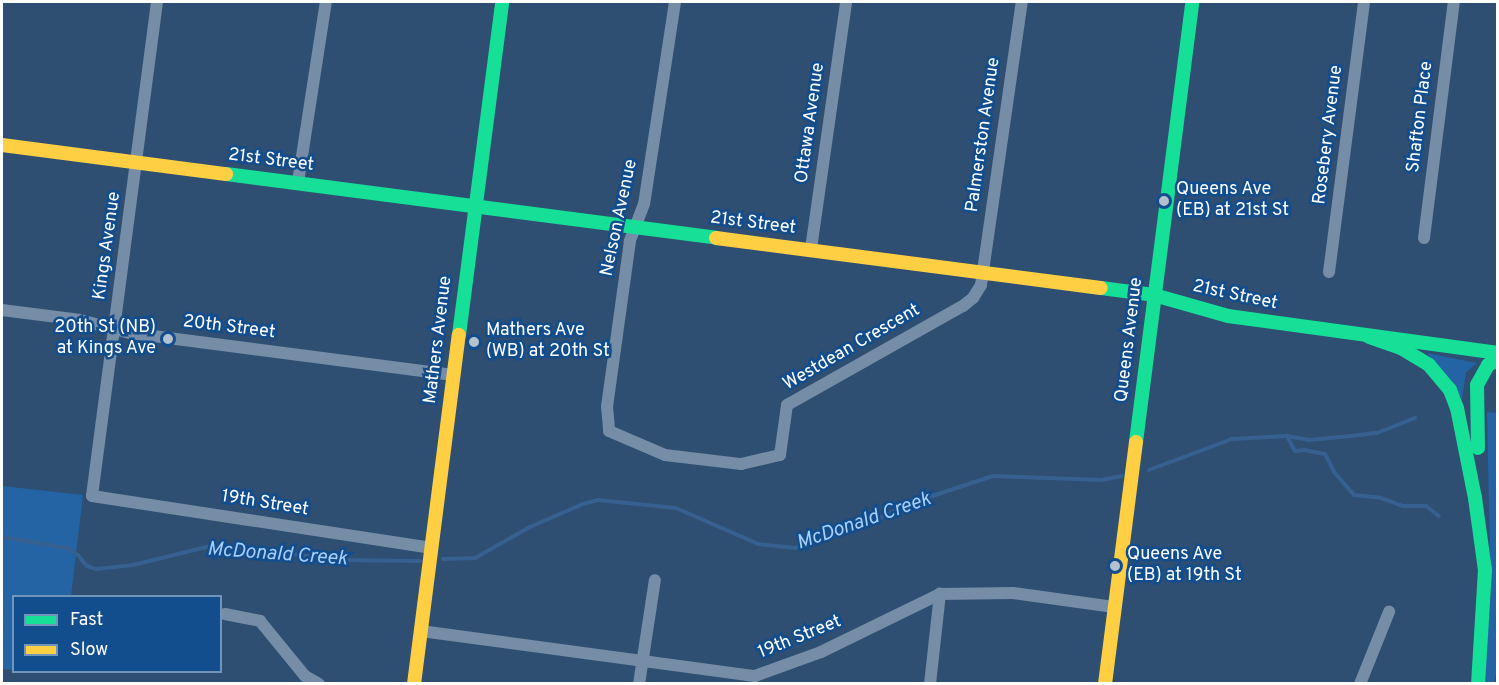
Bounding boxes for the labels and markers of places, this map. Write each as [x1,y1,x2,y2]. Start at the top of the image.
place label: Queens Ave (EB) at 21st St [1176,180,1289,222]
marker: Queens Ave (EB) at 21st St [1157,194,1171,208]
place label: 20th St (NB) at Kings Ave [54,318,156,360]
place label: Mathers Ave (WB) at 20th St [486,321,610,364]
marker: 20th St (NB) at Kings Ave [161,332,175,346]
marker: Mathers Ave (WB) at 20th St [467,335,481,349]
place label: Queens Ave (EB) at 19th St [1127,545,1242,588]
marker: Queens Ave (EB) at 19th St [1108,559,1122,573]

